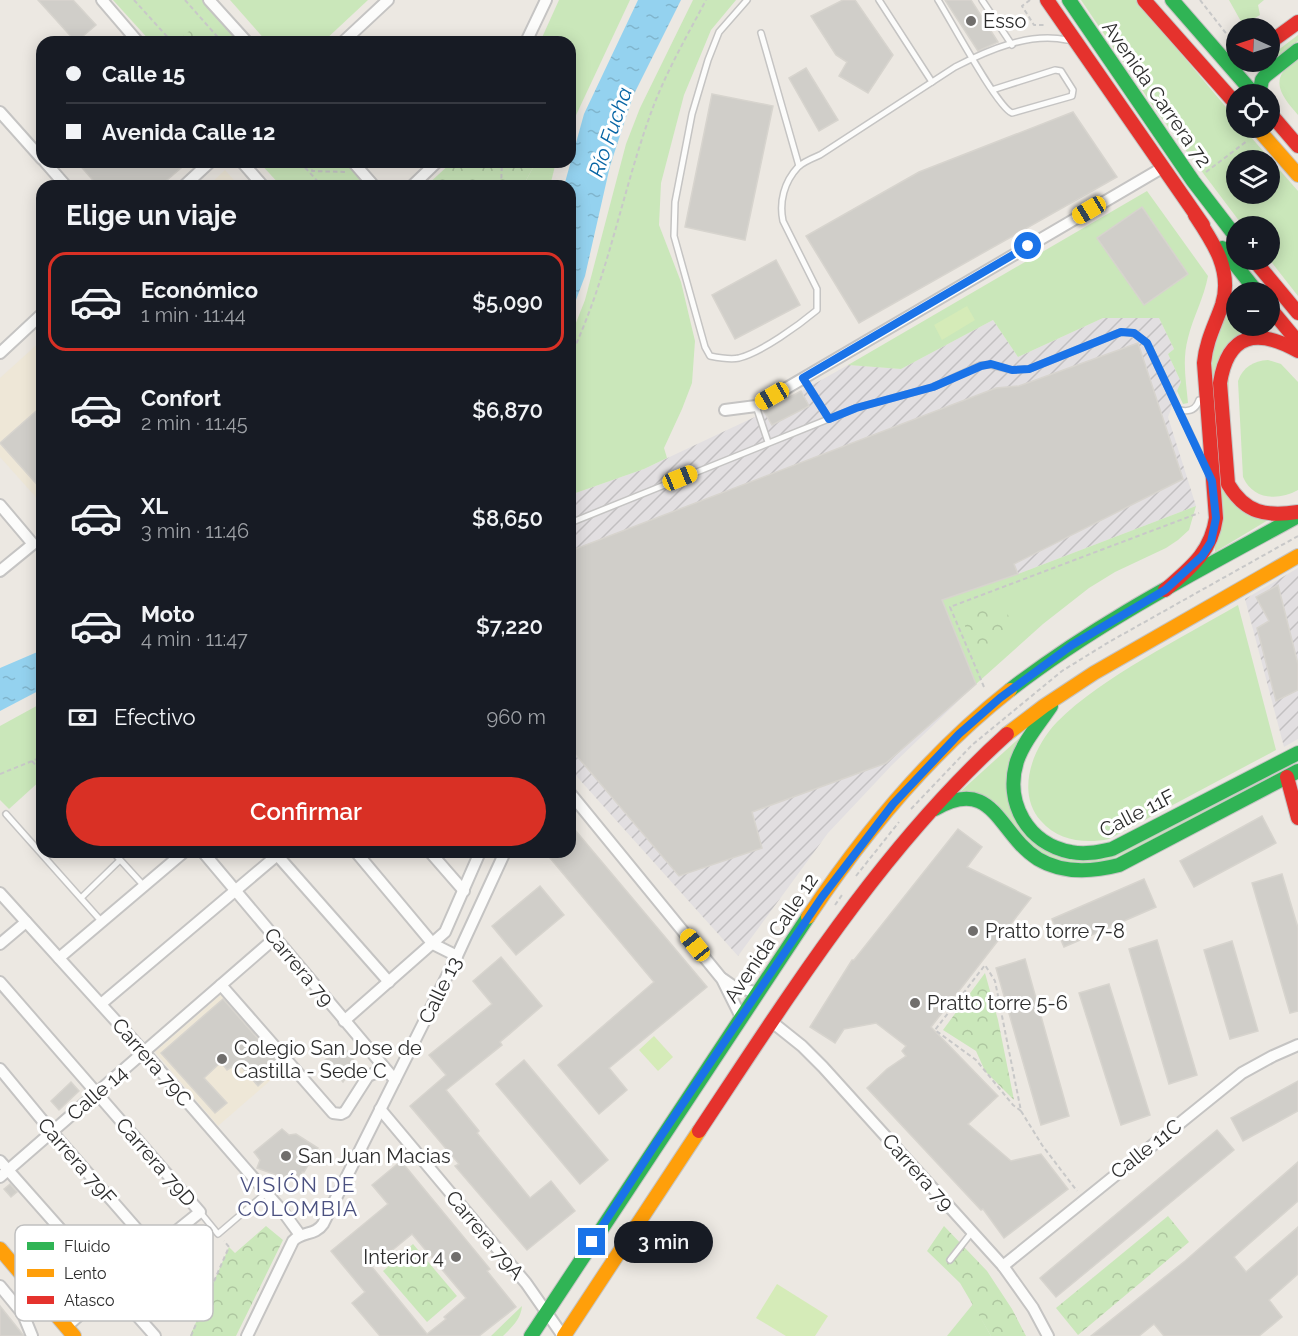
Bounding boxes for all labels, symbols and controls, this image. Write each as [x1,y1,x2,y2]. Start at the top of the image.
place label: Esso [983,9,1026,33]
marker: Esso [964,14,978,28]
street label: Avenida Carrera 72 [1097,16,1217,172]
north arrow [1226,18,1280,72]
map controls [1226,18,1280,336]
text: Calle 15 [102,61,185,87]
water label: Río Fucha [583,84,637,180]
button: locate [1226,84,1280,138]
text: Avenida Calle 12 [102,119,275,145]
button: layers [1226,150,1280,204]
car [1069,193,1109,227]
text: Elige un viaje [66,200,237,231]
button: + [1226,216,1280,270]
route start [1014,232,1041,259]
icon: car [69,275,123,329]
text: Económico [141,277,258,303]
button: − [1226,282,1280,336]
text: $5,090 [472,289,543,315]
text: 1 min · 11:44 [141,303,246,327]
car [752,379,792,413]
icon: car [69,383,123,437]
text: Confort [141,385,221,411]
text: $6,870 [472,397,543,423]
text: 2 min · 11:45 [141,411,248,435]
car [660,463,700,493]
icon: car [69,491,123,545]
text: XL [141,493,168,519]
text: $8,650 [472,505,543,531]
text: 3 min · 11:46 [141,519,249,543]
icon: car [69,599,123,653]
text: Moto [141,601,195,627]
text: $7,220 [476,613,543,639]
text: 4 min · 11:47 [141,627,248,651]
icon: cash [66,701,99,734]
text: Efectivo [114,704,196,730]
text: 960 m [487,705,546,729]
button: Confirmar [66,777,546,846]
street label: Calle 11F [1095,784,1179,842]
street label: Avenida Calle 12 [719,869,823,1007]
place label: Pratto torre 7-8 [985,919,1125,943]
street label: Carrera 79 [259,923,339,1011]
marker: Pratto torre 7-8 [966,924,980,938]
car [677,925,713,965]
street label: Calle 13 [414,953,466,1027]
place label: Pratto torre 5-6 [927,991,1068,1015]
marker: Pratto torre 5-6 [908,996,922,1010]
street label: Carrera 79C [107,1013,197,1111]
place label: Colegio San Jose de Castilla - Sede C [234,1036,422,1083]
marker: Colegio San Jose de Castilla - Sede C [215,1052,229,1066]
street label: Calle 14 [62,1060,132,1126]
street label: Carrera 79F [33,1113,121,1209]
street label: Carrera 79D [111,1113,201,1211]
street label: Calle 11C [1106,1114,1186,1184]
street label: Carrera 79 [877,1129,959,1215]
place label: San Juan Macias [298,1144,451,1168]
marker: San Juan Macias [279,1149,293,1163]
district label: VISIÓN DE COLOMBIA [237,1172,359,1221]
street label: Carrera 79A [441,1186,530,1285]
callout: 3 min [613,1221,712,1263]
legend [15,1225,213,1321]
route end [578,1228,605,1255]
text: 3 min [638,1230,689,1254]
text: Fluido [64,1237,110,1256]
place label: Interior 4 [363,1245,444,1269]
marker: Interior 4 [449,1250,463,1264]
text: Lento [64,1264,107,1283]
text: Atasco [64,1291,115,1310]

